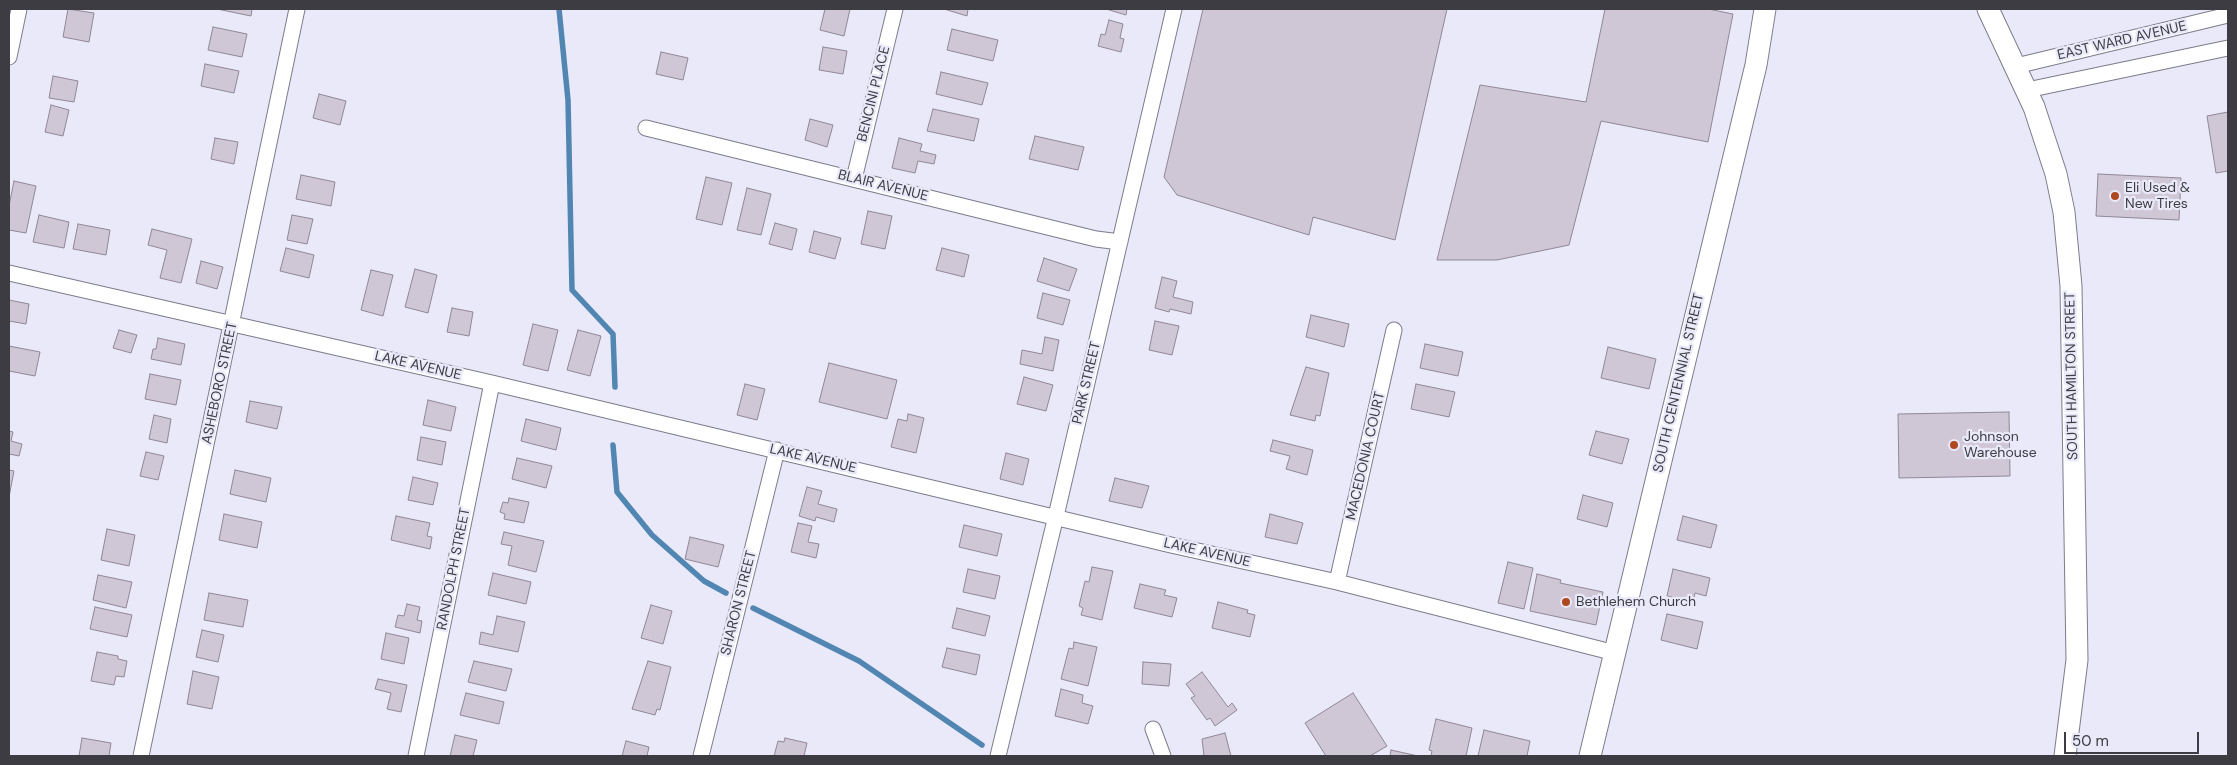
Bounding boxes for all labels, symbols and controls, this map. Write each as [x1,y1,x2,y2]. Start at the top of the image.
street label: EAST WARD AVENUE [2056,18,2188,64]
street label: BENCINI PLACE [854,44,894,144]
street label: BLAIR AVENUE [836,167,930,205]
place label: Eli Used & New Tires [2125,180,2190,212]
marker: Eli Used & New Tires [2109,190,2121,202]
street label: SOUTH CENTENNIAL STREET [1650,292,1708,474]
street label: SOUTH HAMILTON STREET [2062,292,2082,460]
street label: ASHEBORO STREET [199,320,241,446]
street label: PARK STREET [1069,340,1105,426]
street label: LAKE AVENUE [373,348,463,384]
street label: MACEDONIA COURT [1343,390,1389,522]
place label: Johnson Warehouse [1964,429,2037,462]
marker: Johnson Warehouse [1948,439,1960,451]
street label: LAKE AVENUE [768,441,858,477]
street label: RANDOLPH STREET [434,506,474,632]
street label: LAKE AVENUE [1162,535,1252,571]
street label: SHARON STREET [718,549,760,657]
place label: Bethlehem Church [1576,594,1696,610]
marker: Bethlehem Church [1560,596,1572,608]
scale bar [2067,722,2202,754]
text: 50 m [2072,731,2109,751]

